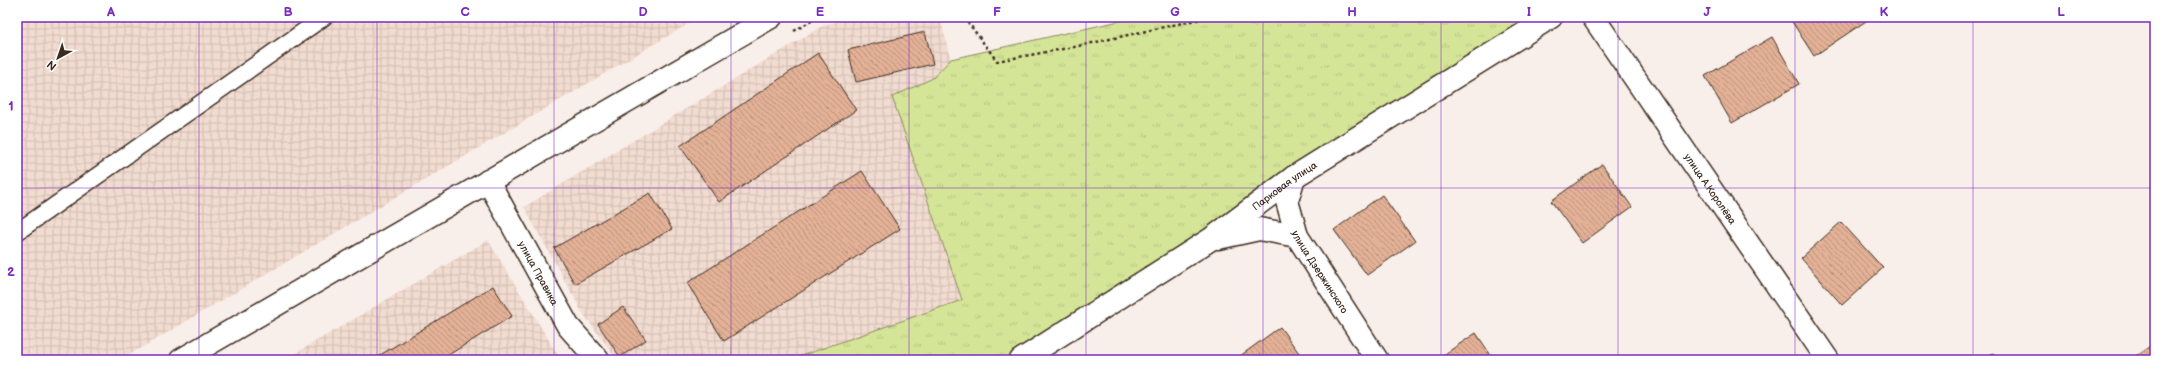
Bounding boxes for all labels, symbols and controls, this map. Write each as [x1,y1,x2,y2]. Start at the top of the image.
text: A [106,4,115,20]
text: B [283,4,293,20]
text: C [460,4,470,20]
text: D [638,4,648,20]
text: E [816,4,825,20]
text: F [993,4,1001,20]
text: G [1170,4,1180,20]
text: H [1347,4,1357,20]
text: I [1527,4,1531,20]
text: J [1703,4,1711,20]
text: K [1880,4,1889,20]
text: L [2057,4,2065,20]
north arrow [38,38,78,78]
text: N [45,58,59,73]
text: 1 [8,98,14,114]
street label: улица А.Королёва [1681,151,1738,227]
street label: Парковая улица [1250,159,1319,213]
street label: улица Дзержинского [1289,230,1350,316]
street label: улица Правика [515,239,560,308]
text: 2 [7,264,15,280]

